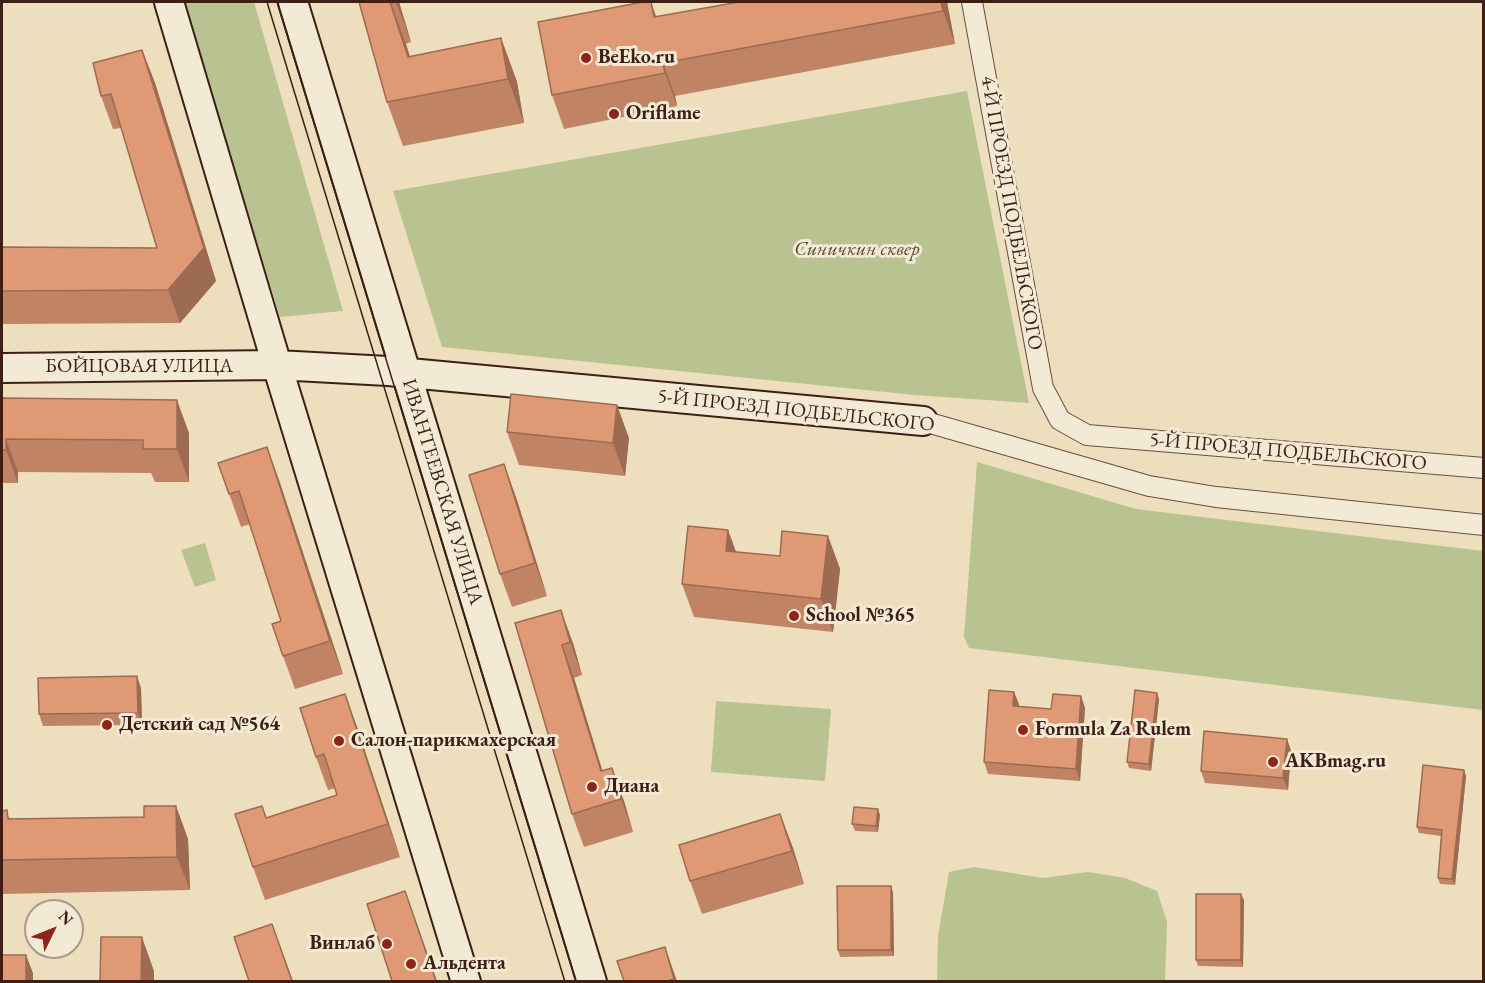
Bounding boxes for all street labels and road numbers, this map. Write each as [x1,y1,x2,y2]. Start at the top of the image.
street label: 4-Й ПРОЕЗД ПОДБЕЛЬСКОГО [975,74,1047,352]
street label: БОЙЦОВАЯ УЛИЦА [45,355,233,379]
street label: ИВАНТЕЕВСКАЯ УЛИЦА [396,376,488,608]
street label: 5-Й ПРОЕЗД ПОДБЕЛЬСКОГО [656,385,936,437]
street label: 5-Й ПРОЕЗД ПОДБЕЛЬСКОГО [1148,428,1428,476]

